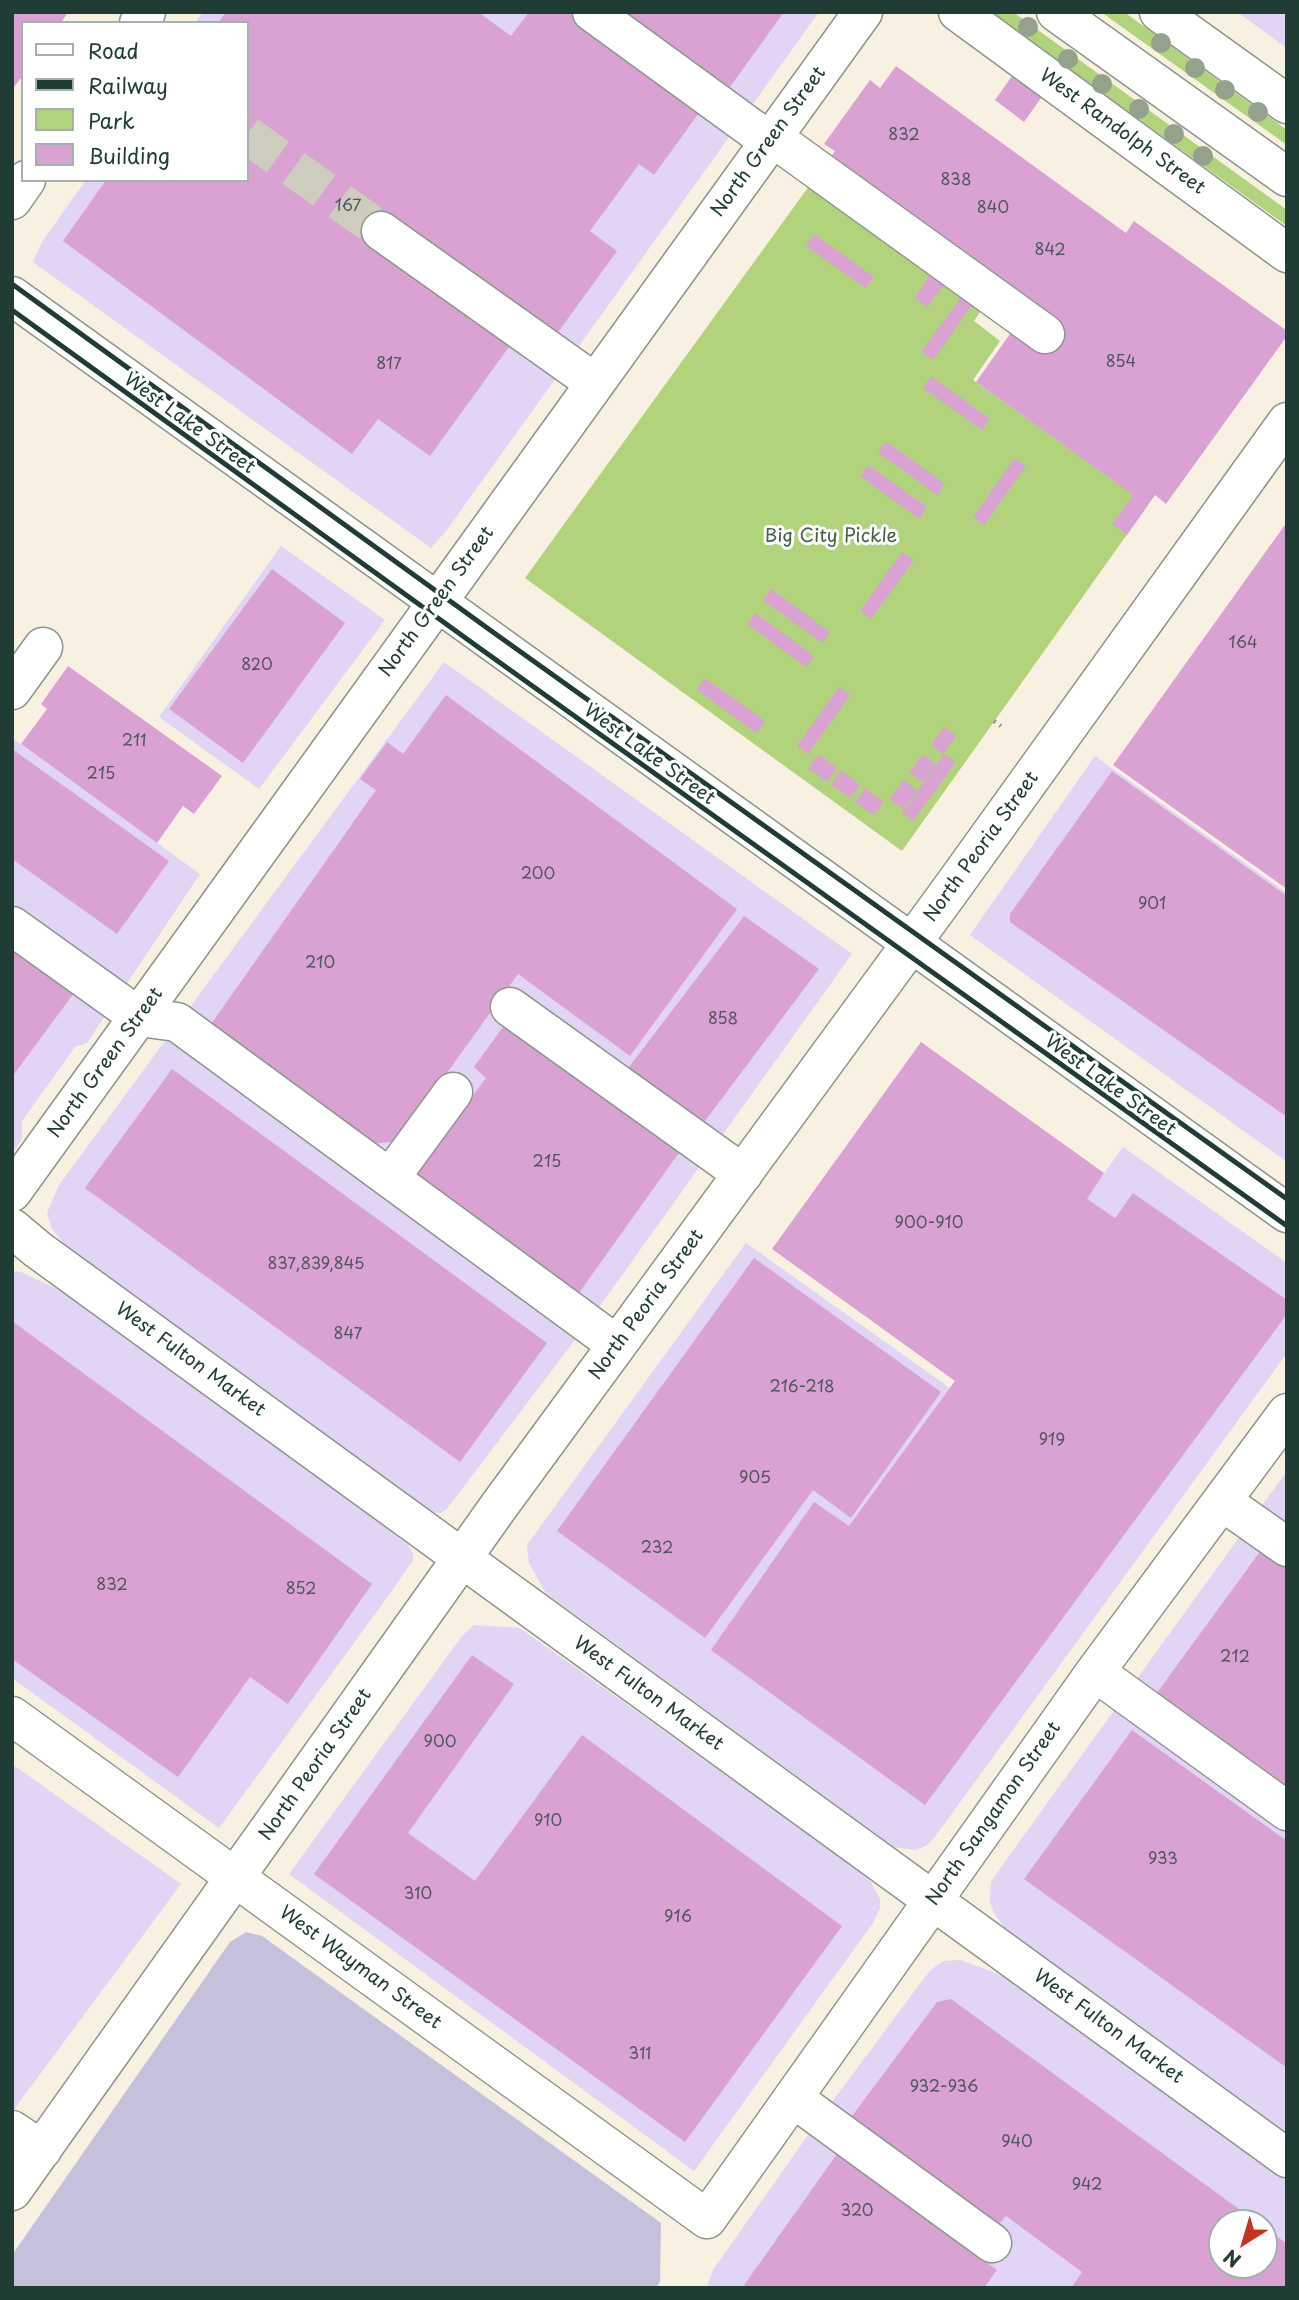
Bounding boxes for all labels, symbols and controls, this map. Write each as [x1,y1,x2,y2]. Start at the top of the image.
legend [21,21,248,182]
text: Road [88,34,139,66]
street label: North Green Street [707,62,831,222]
street label: West Randolph Street [1035,64,1209,200]
text: Railway [88,69,168,101]
text: Park [88,104,135,136]
house number: 832 [888,126,920,146]
text: Building [88,139,170,171]
house number: 838 [941,171,971,191]
house number: 167 [335,197,361,217]
house number: 840 [977,199,1009,219]
house number: 842 [1034,241,1066,261]
house number: 854 [1106,353,1136,373]
house number: 817 [376,355,402,375]
street label: West Lake Street [119,369,259,479]
street label: North Green Street [375,522,499,682]
park label: Big City Pickle [765,526,897,548]
house number: 164 [1229,634,1257,654]
house number: 820 [241,656,273,676]
street label: West Lake Street [579,700,719,810]
house number: 211 [122,732,146,752]
house number: 215 [87,765,115,785]
street label: North Peoria Street [920,767,1044,927]
house number: 200 [521,865,555,885]
house number: 901 [1138,895,1166,915]
house number: 210 [305,954,335,974]
street label: North Green Street [44,983,168,1143]
house number: 858 [708,1010,738,1030]
street label: West Lake Street [1040,1031,1180,1141]
house number: 215 [533,1153,561,1173]
house number: 900-910 [895,1214,963,1234]
street label: North Peoria Street [585,1225,709,1385]
house number: 837,839,845 [268,1255,364,1275]
street label: West Fulton Market [111,1298,269,1422]
house number: 847 [334,1325,362,1345]
house number: 216-218 [769,1378,835,1398]
house number: 919 [1039,1431,1065,1451]
house number: 905 [739,1469,771,1489]
house number: 232 [641,1539,673,1559]
house number: 832 [96,1576,128,1596]
house number: 852 [286,1580,316,1600]
street label: West Fulton Market [569,1632,727,1756]
house number: 212 [1220,1648,1250,1668]
street label: North Peoria Street [255,1685,377,1845]
street label: North Sangamon Street [922,1718,1066,1910]
house number: 900 [424,1733,456,1753]
house number: 910 [534,1812,562,1832]
house number: 933 [1148,1850,1178,1870]
house number: 310 [404,1885,432,1905]
street label: West Wayman Street [274,1901,446,2035]
house number: 916 [664,1908,692,1928]
street label: West Fulton Market [1029,1965,1187,2089]
house number: 311 [629,2045,651,2065]
house number: 932-936 [910,2078,978,2098]
house number: 940 [1001,2133,1033,2153]
house number: 942 [1072,2176,1102,2196]
house number: 320 [840,2202,874,2222]
north arrow [1208,2209,1278,2279]
text: N [1217,2243,1246,2275]

